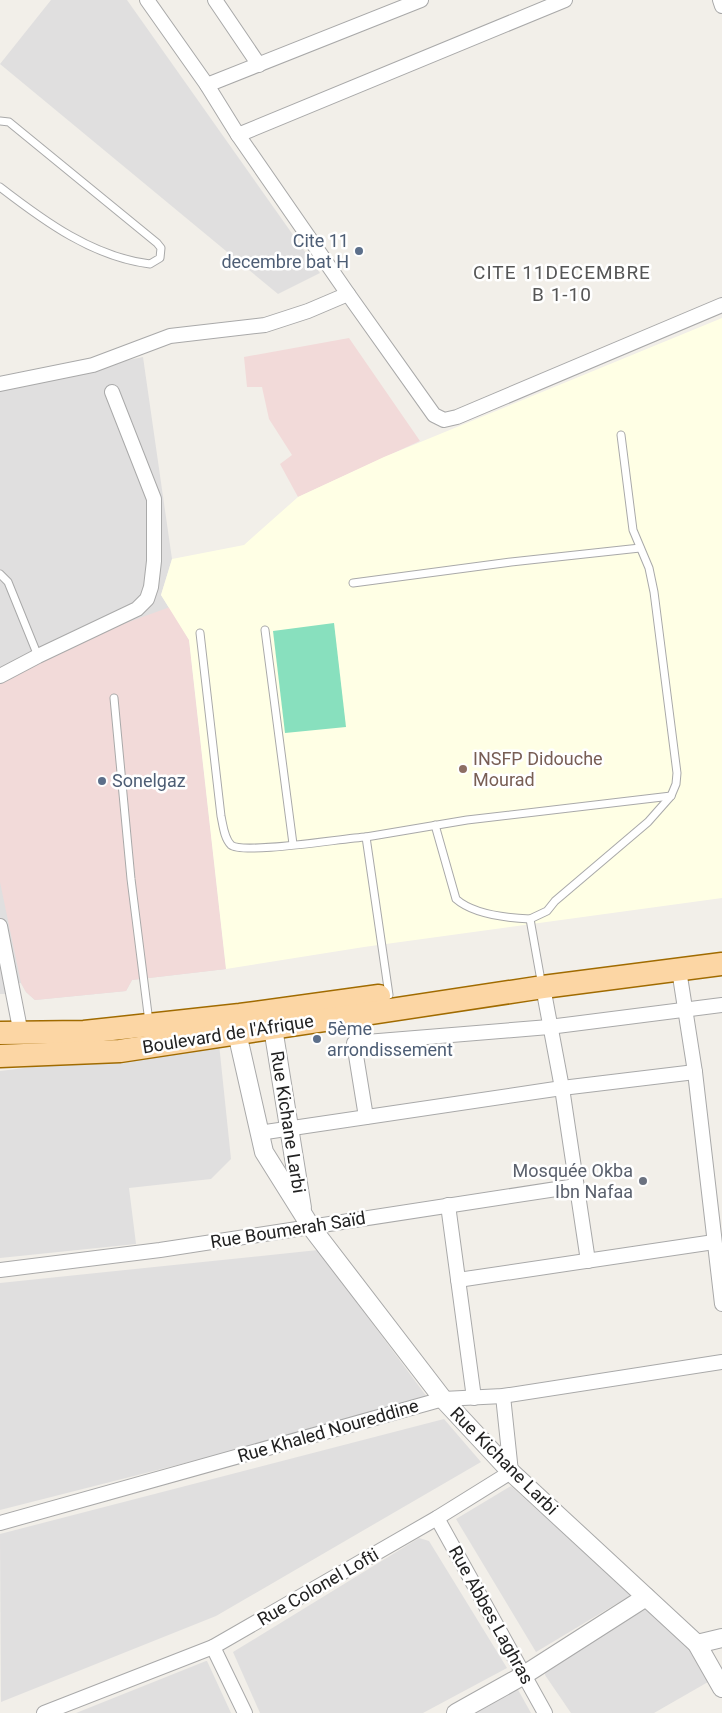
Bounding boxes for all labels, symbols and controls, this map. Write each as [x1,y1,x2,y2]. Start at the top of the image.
place label: Cite 11 decembre bat H [221,230,349,272]
marker: Cite 11 decembre bat H [353,245,365,257]
district label: CITE 11DECEMBRE B 1-10 [473,261,651,306]
place label: INSFP Didouche Mourad [473,748,603,790]
marker: INSFP Didouche Mourad [457,763,469,775]
place label: Sonelgaz [112,770,186,791]
marker: Sonelgaz [96,775,108,787]
street label: Boulevard de l'Afrique [141,1010,315,1057]
place label: 5ème arrondissement [327,1018,453,1060]
marker: 5ème arrondissement [311,1033,323,1045]
street label: Rue Kichane Larbi [267,1049,310,1195]
place label: Mosquée Okba Ibn Nafaa [513,1160,633,1202]
marker: Mosquée Okba Ibn Nafaa [637,1175,649,1187]
street label: Rue Boumerah Saïd [209,1207,367,1252]
street label: Rue Khaled Noureddine [235,1395,421,1466]
street label: Rue Kichane Larbi [446,1402,563,1519]
street label: Rue Abbes Laghras [445,1542,538,1687]
street label: Rue Colonel Lofti [253,1543,382,1630]

